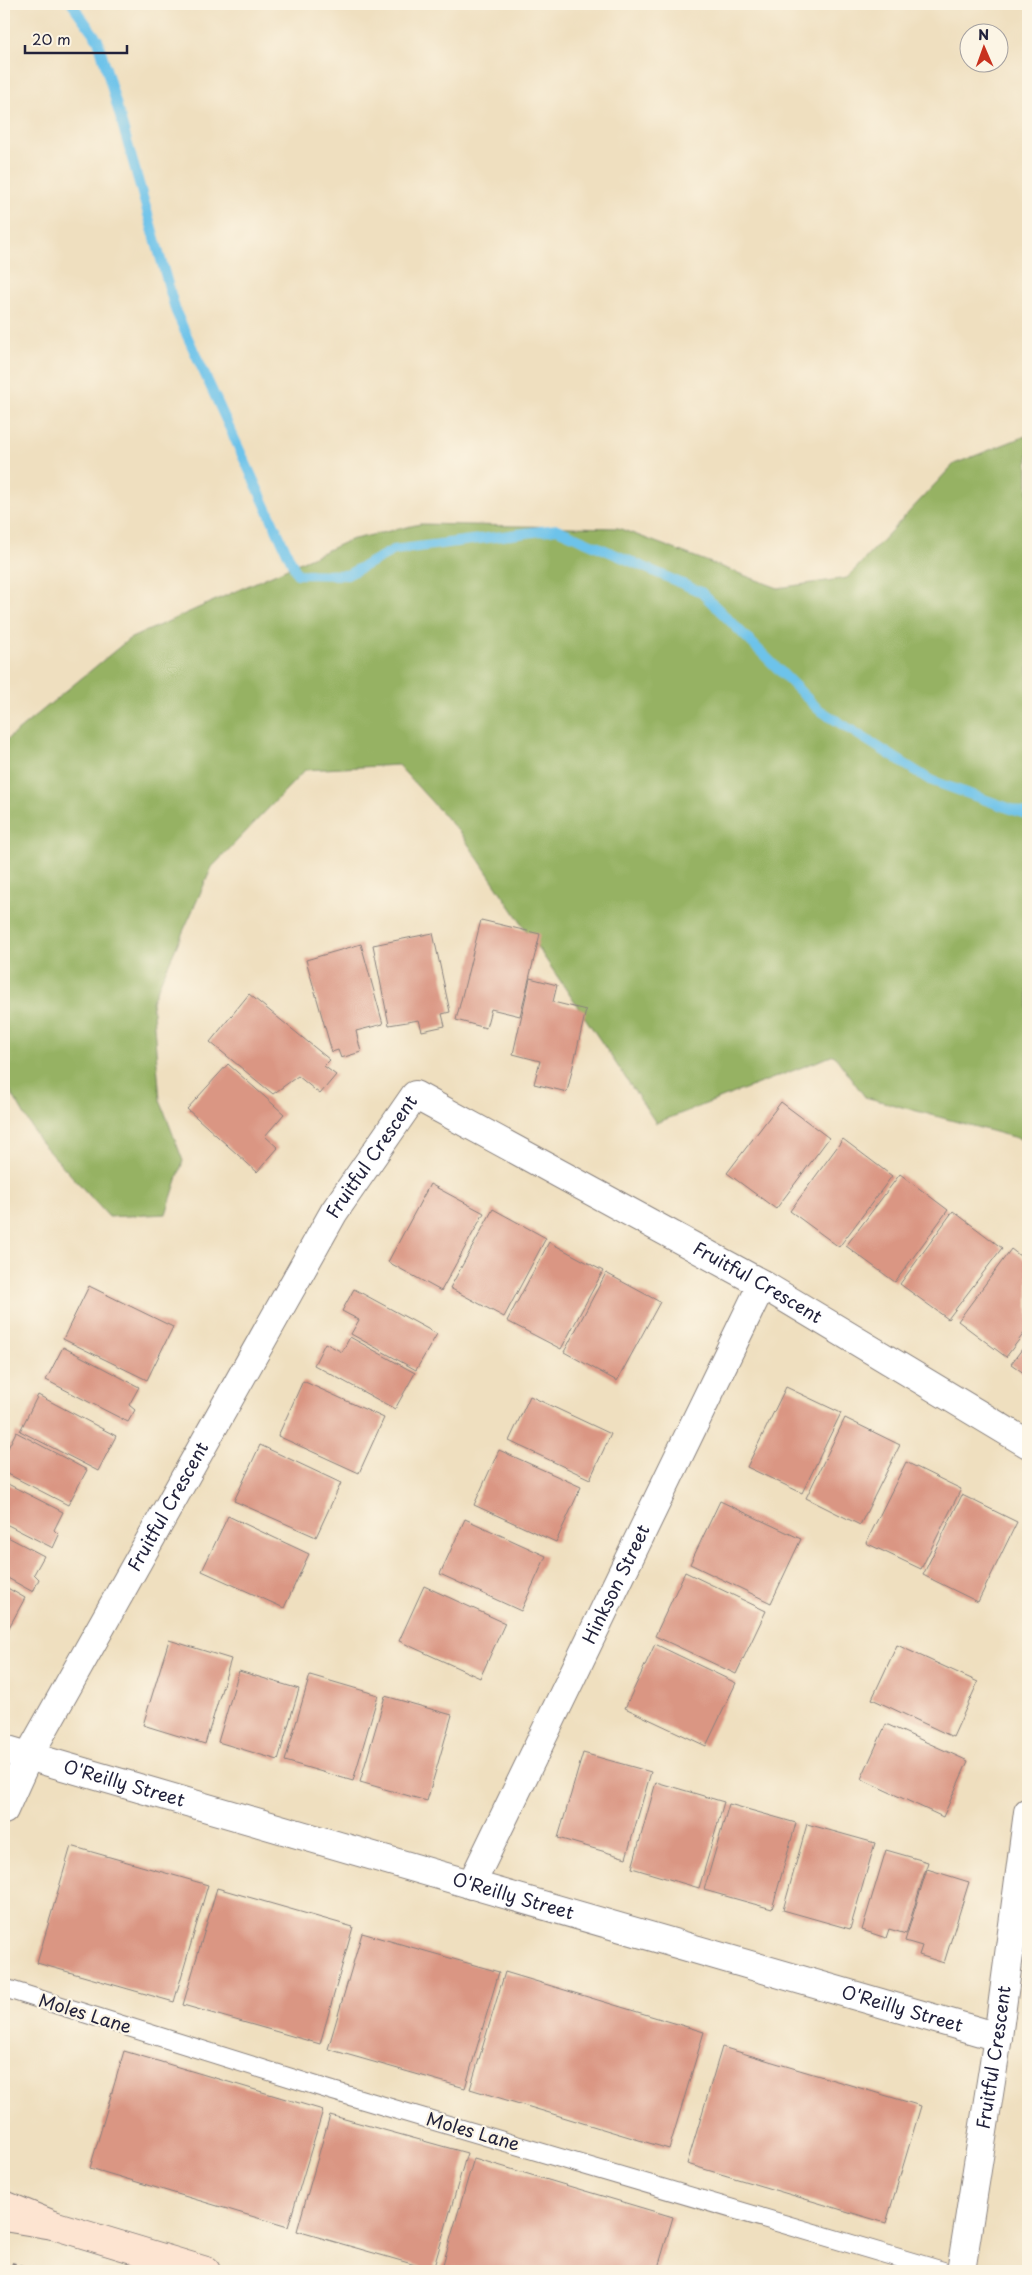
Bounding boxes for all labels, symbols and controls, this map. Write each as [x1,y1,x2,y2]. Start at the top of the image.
scale bar [25,22,128,54]
north arrow [960,22,1010,72]
text: N [978,24,989,45]
text: 20 m [32,27,71,50]
street label: Fruitful Crescent [318,1089,423,1223]
street label: Fruitful Crescent [689,1234,828,1329]
street label: Fruitful Crescent [120,1436,214,1576]
street label: Hinkson Street [575,1519,656,1648]
street label: O'Reilly Street [61,1752,188,1813]
street label: O'Reilly Street [450,1865,577,1925]
street label: O'Reilly Street [839,1977,966,2038]
street label: Fruitful Crescent [969,1984,1017,2131]
street label: Moles Lane [35,1986,135,2040]
street label: Moles Lane [423,2104,523,2157]

